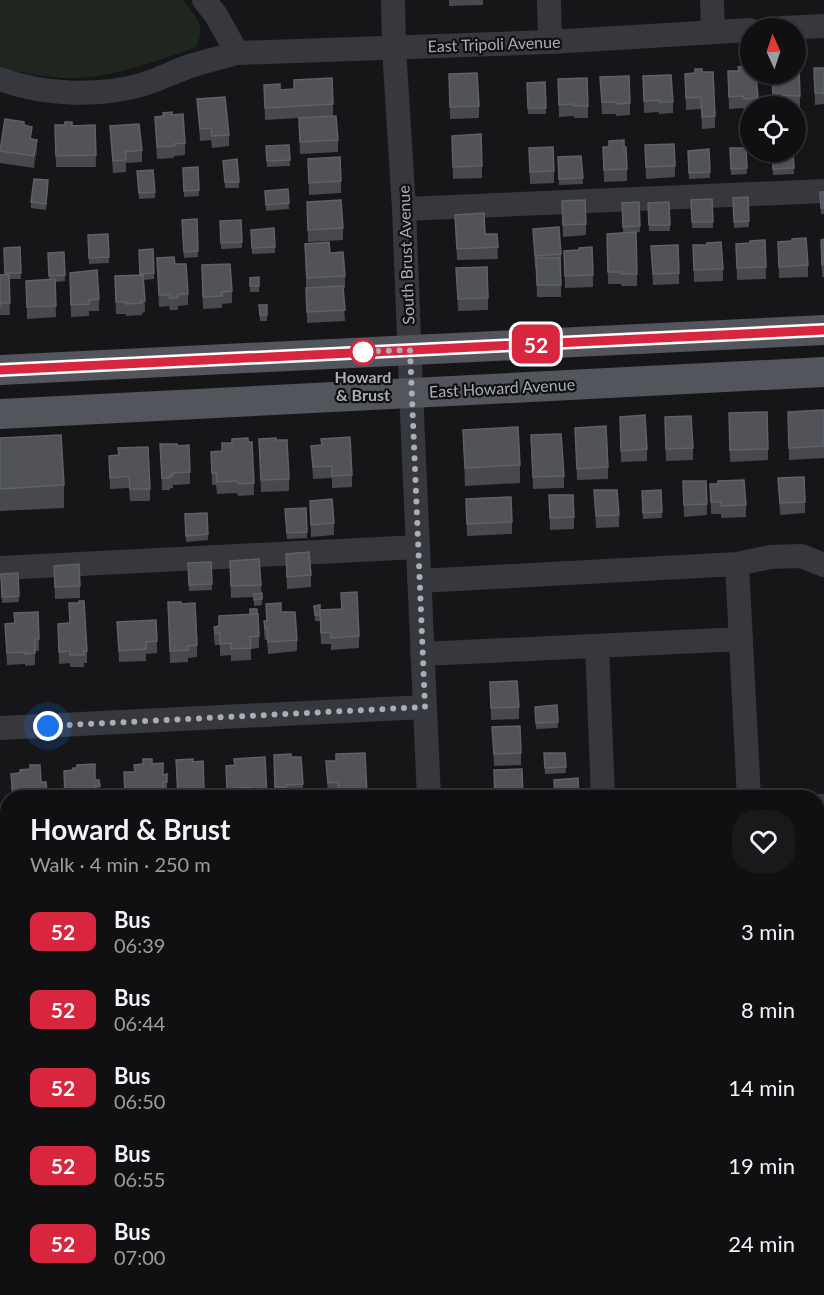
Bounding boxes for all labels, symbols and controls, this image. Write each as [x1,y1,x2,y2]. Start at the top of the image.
north arrow [740,18,806,84]
map controls [740,18,806,162]
street label: East Tripoli Avenue [427,32,561,55]
button: locate [740,96,806,162]
street label: South Brust Avenue [394,185,417,325]
line badge: 52 [509,324,563,364]
text: 52 [524,332,548,357]
marker: Howard & Brust [350,339,376,365]
place label: Howard & Brust [335,367,391,404]
street label: East Howard Avenue [428,374,575,401]
your location [33,711,63,741]
button: heart [732,810,795,873]
text: Howard & Brust [30,812,230,846]
text: Walk · 4 min · 250 m [30,852,211,876]
text: Bus [114,906,150,933]
text: 3 min [741,918,795,945]
text: 52 [51,919,75,944]
text: 06:39 [114,933,165,957]
text: Bus [114,984,150,1011]
text: 8 min [741,996,795,1023]
text: 52 [51,997,75,1022]
text: 06:44 [114,1011,165,1035]
text: Bus [114,1062,150,1089]
text: 14 min [728,1074,795,1101]
text: 52 [51,1075,75,1100]
text: 06:50 [114,1089,165,1113]
text: Bus [114,1140,150,1167]
text: 19 min [728,1152,795,1179]
text: 52 [51,1153,75,1178]
text: 06:55 [114,1167,165,1191]
text: Bus [114,1218,150,1245]
text: 24 min [728,1230,795,1257]
text: 52 [51,1231,75,1256]
text: 07:00 [114,1245,165,1269]

